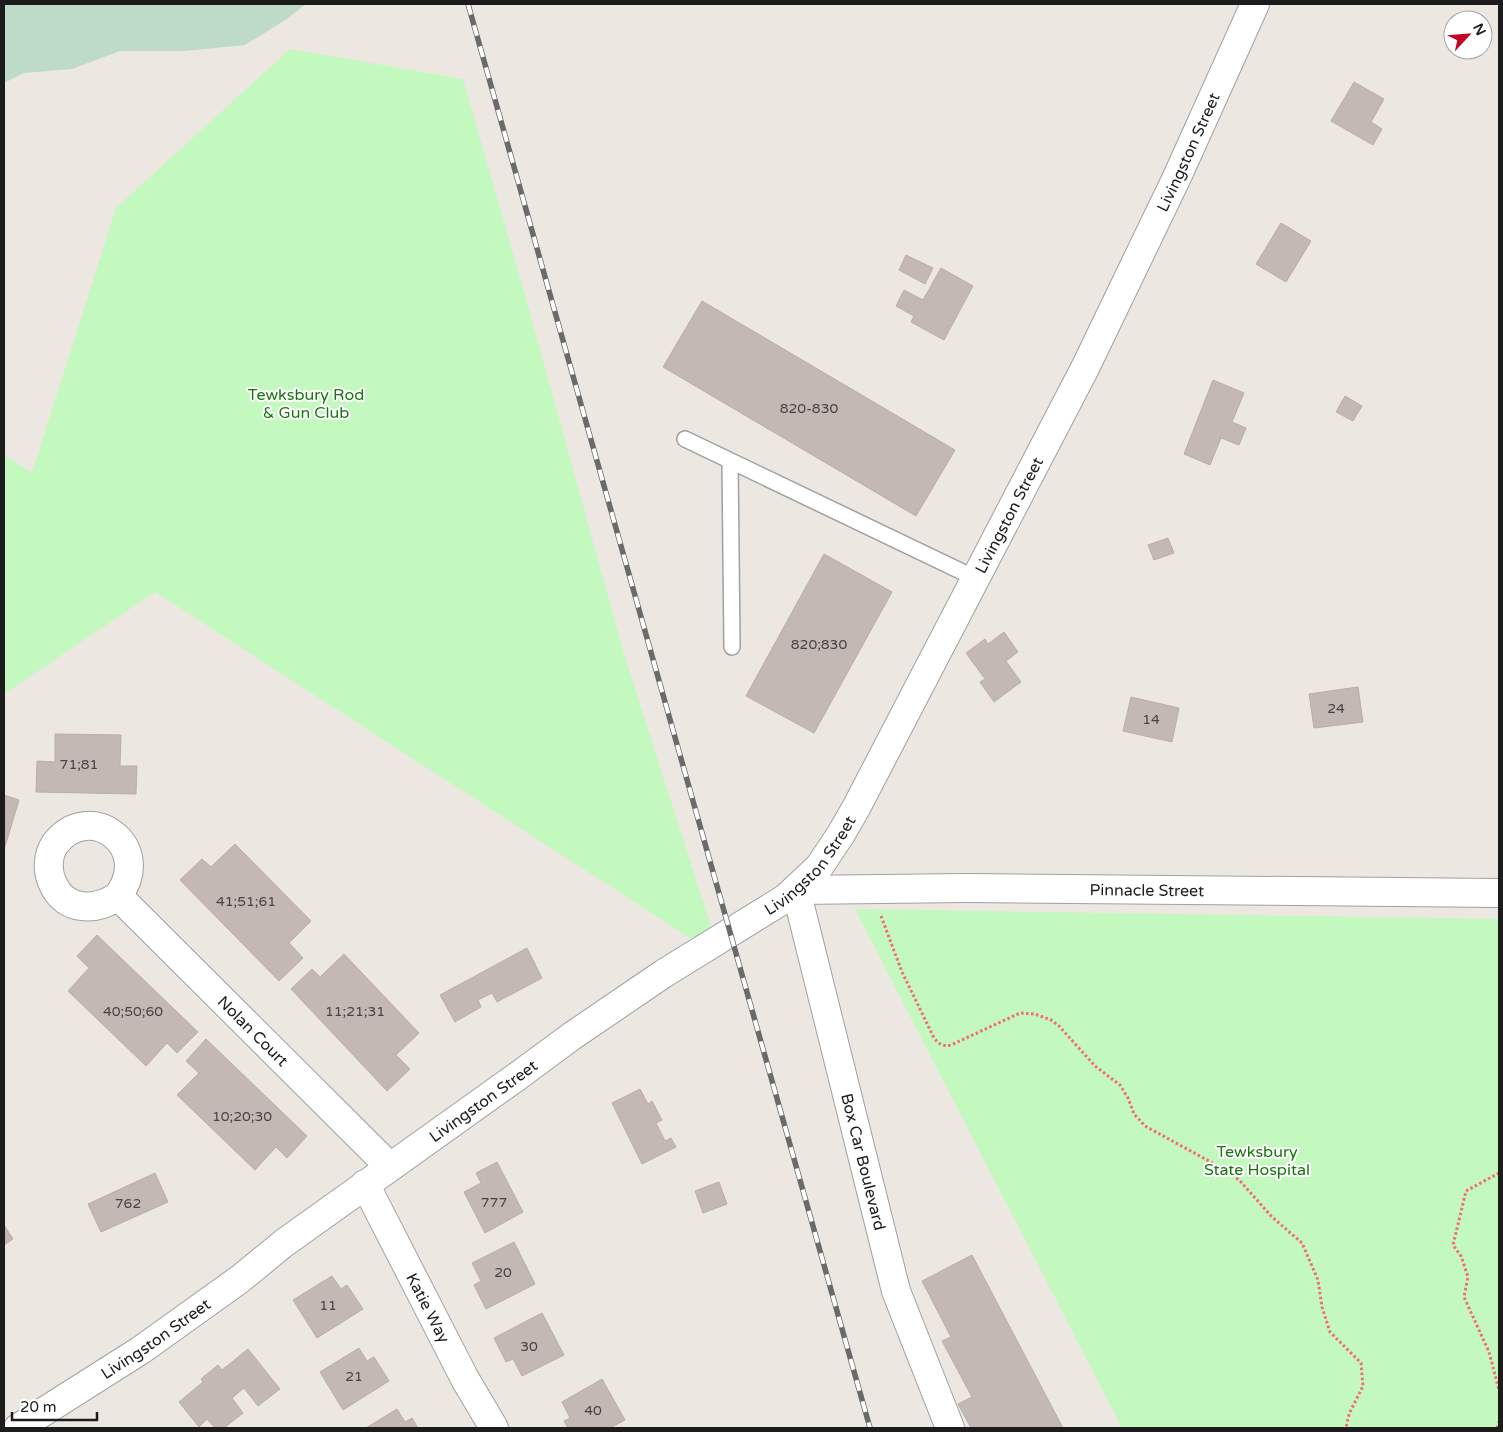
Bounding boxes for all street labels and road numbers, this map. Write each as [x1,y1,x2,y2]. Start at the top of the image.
street label: Livingston Street [1153,90,1225,215]
street label: Livingston Street [971,454,1048,577]
street label: Livingston Street [761,812,860,920]
street label: Pinnacle Street [1090,880,1204,901]
street label: Nolan Court [213,992,292,1071]
street label: Livingston Street [426,1056,542,1147]
street label: Box Car Boulevard [836,1091,890,1233]
street label: Katie Way [401,1270,454,1347]
street label: Livingston Street [97,1295,215,1384]

